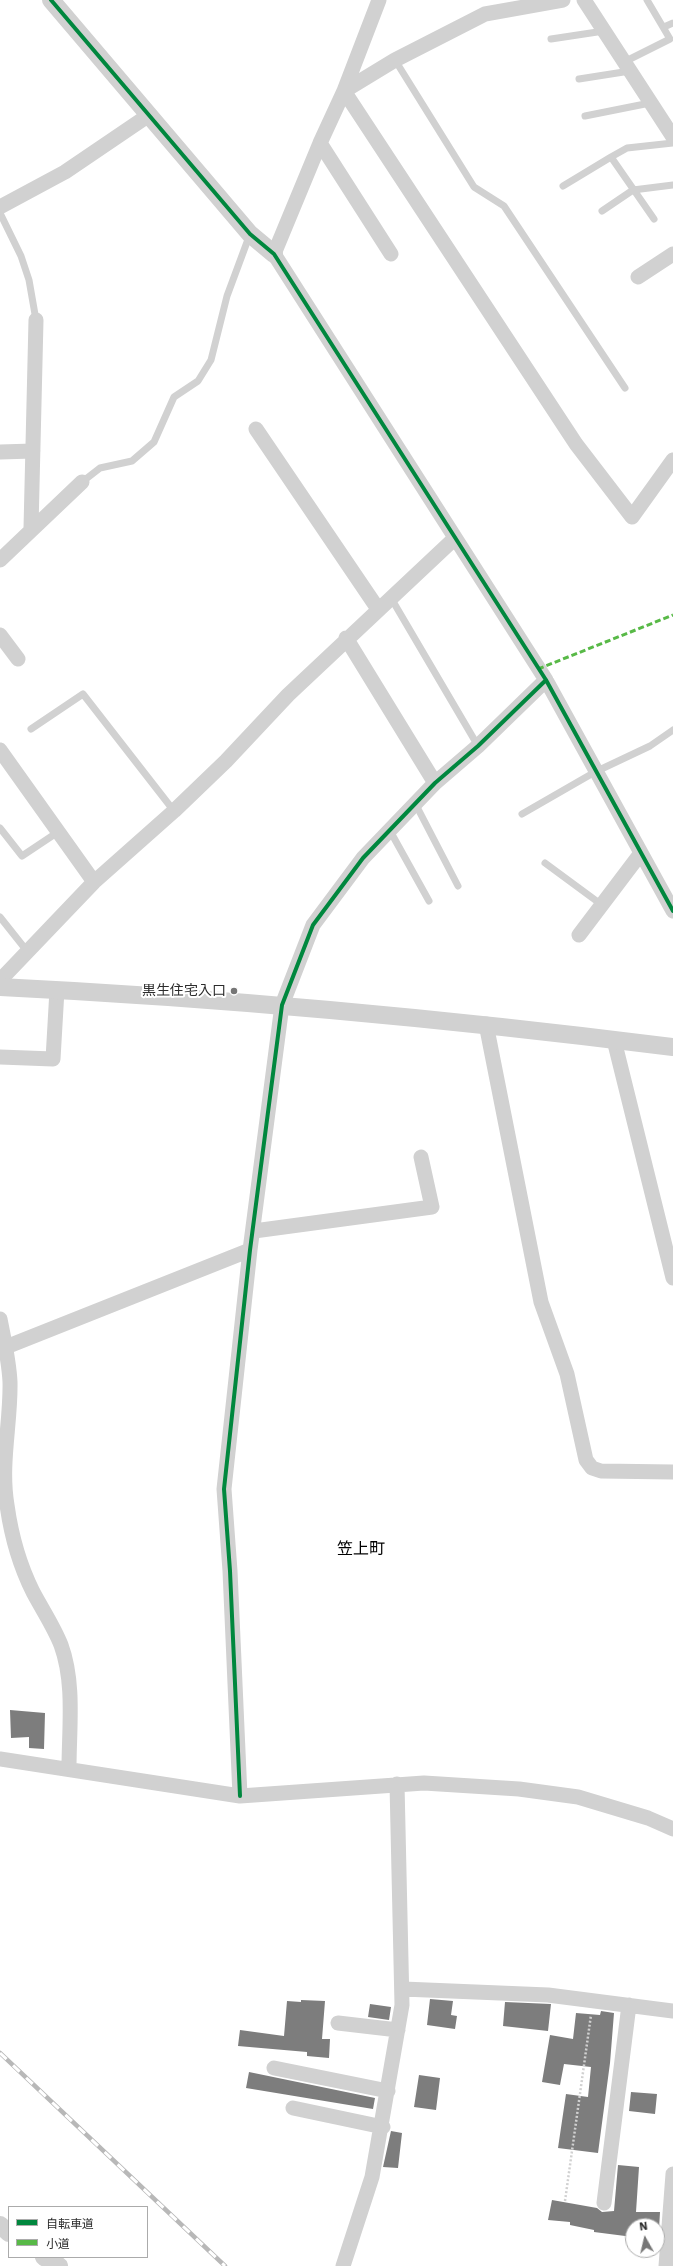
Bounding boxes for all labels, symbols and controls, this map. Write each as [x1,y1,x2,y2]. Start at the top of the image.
place label: 黒生住宅入口 [142,983,226,999]
marker: 黒生住宅入口 [229,986,239,996]
district label: 笠上町 [337,1539,385,1559]
legend [8,2206,148,2258]
text: 自転車道 [46,2217,94,2231]
north arrow [625,2218,665,2258]
text: N [638,2220,648,2234]
text: 小道 [46,2237,70,2251]

